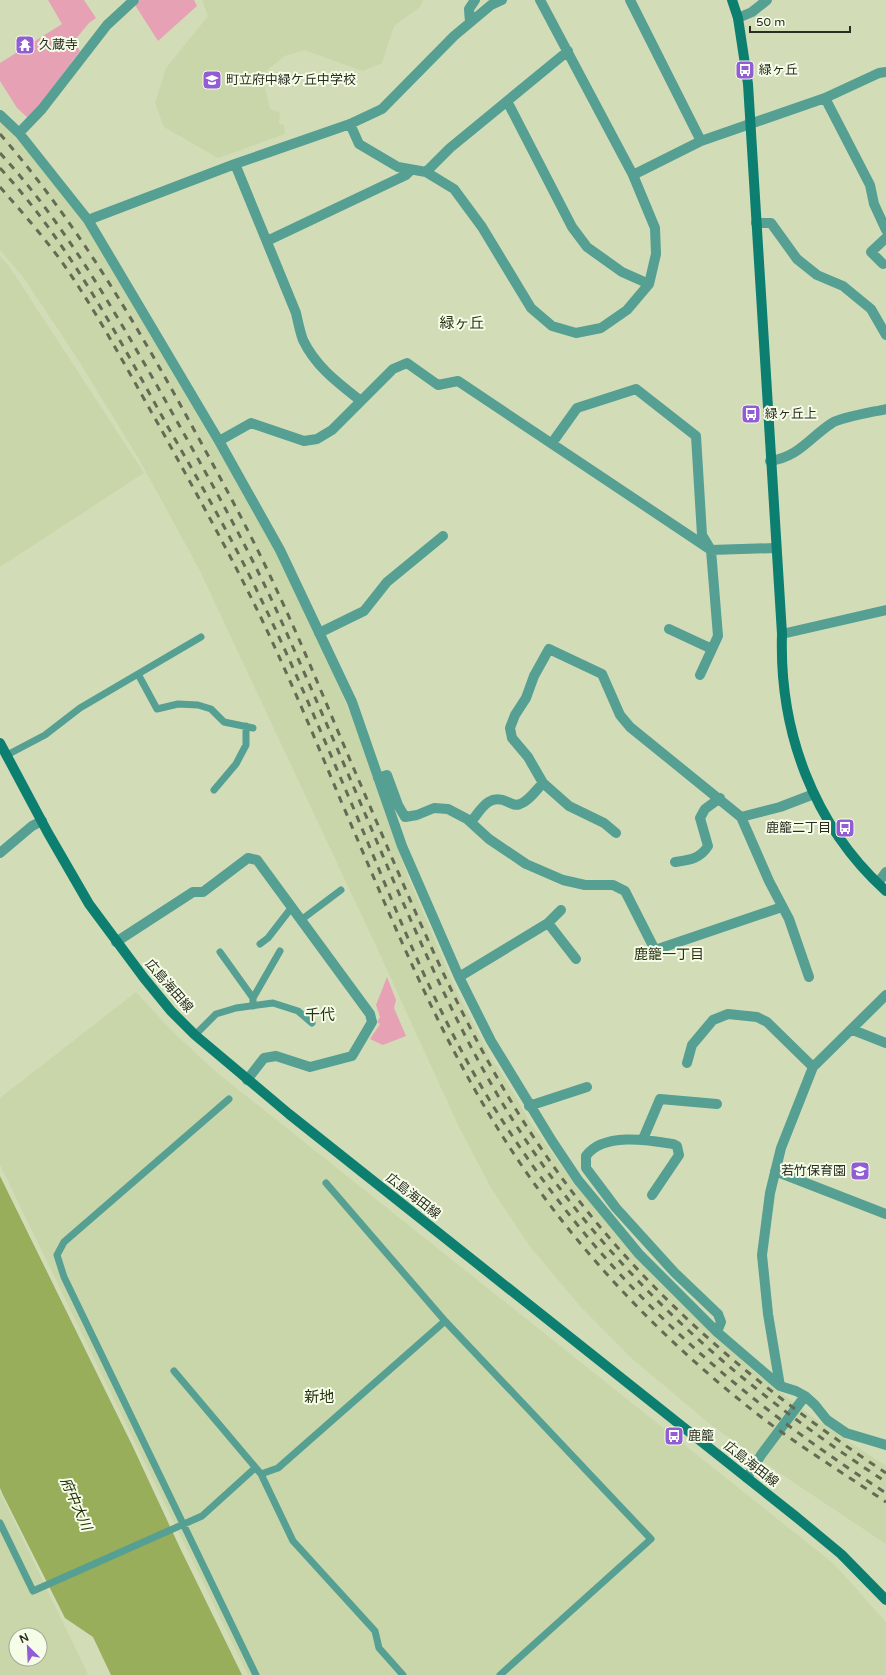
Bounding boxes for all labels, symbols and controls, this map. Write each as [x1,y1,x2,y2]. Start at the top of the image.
scale bar [750,8,850,34]
text: 50 m [756,15,785,29]
temple icon: 久蔵寺 [14,34,36,56]
place label: 久蔵寺 [39,37,78,53]
bus stop icon: 緑ヶ丘 [734,59,756,81]
place label: 緑ヶ丘 [759,62,798,78]
school or university icon: 町立府中緑ケ丘中学校 [201,69,223,91]
place label: 町立府中緑ケ丘中学校 [226,72,356,88]
district label: 緑ヶ丘 [439,314,485,332]
bus stop icon: 緑ヶ丘上 [740,403,762,425]
place label: 緑ヶ丘上 [765,406,817,422]
bus stop icon: 鹿籠二丁目 [834,817,856,839]
place label: 鹿籠二丁目 [766,820,831,836]
district label: 鹿籠一丁目 [634,946,704,963]
street label: 広島海田線 [142,956,196,1016]
district label: 千代 [305,1006,335,1024]
school or university icon: 若竹保育園 [849,1160,871,1182]
place label: 若竹保育園 [781,1163,846,1179]
street label: 広島海田線 [382,1170,444,1222]
district label: 新地 [304,1388,334,1406]
bus stop icon: 鹿籠 [663,1425,685,1447]
place label: 鹿籠 [688,1428,714,1444]
street label: 広島海田線 [720,1438,782,1490]
water label: 府中大川 [57,1475,96,1535]
north arrow [8,1627,48,1667]
text: N [17,1631,31,1646]

